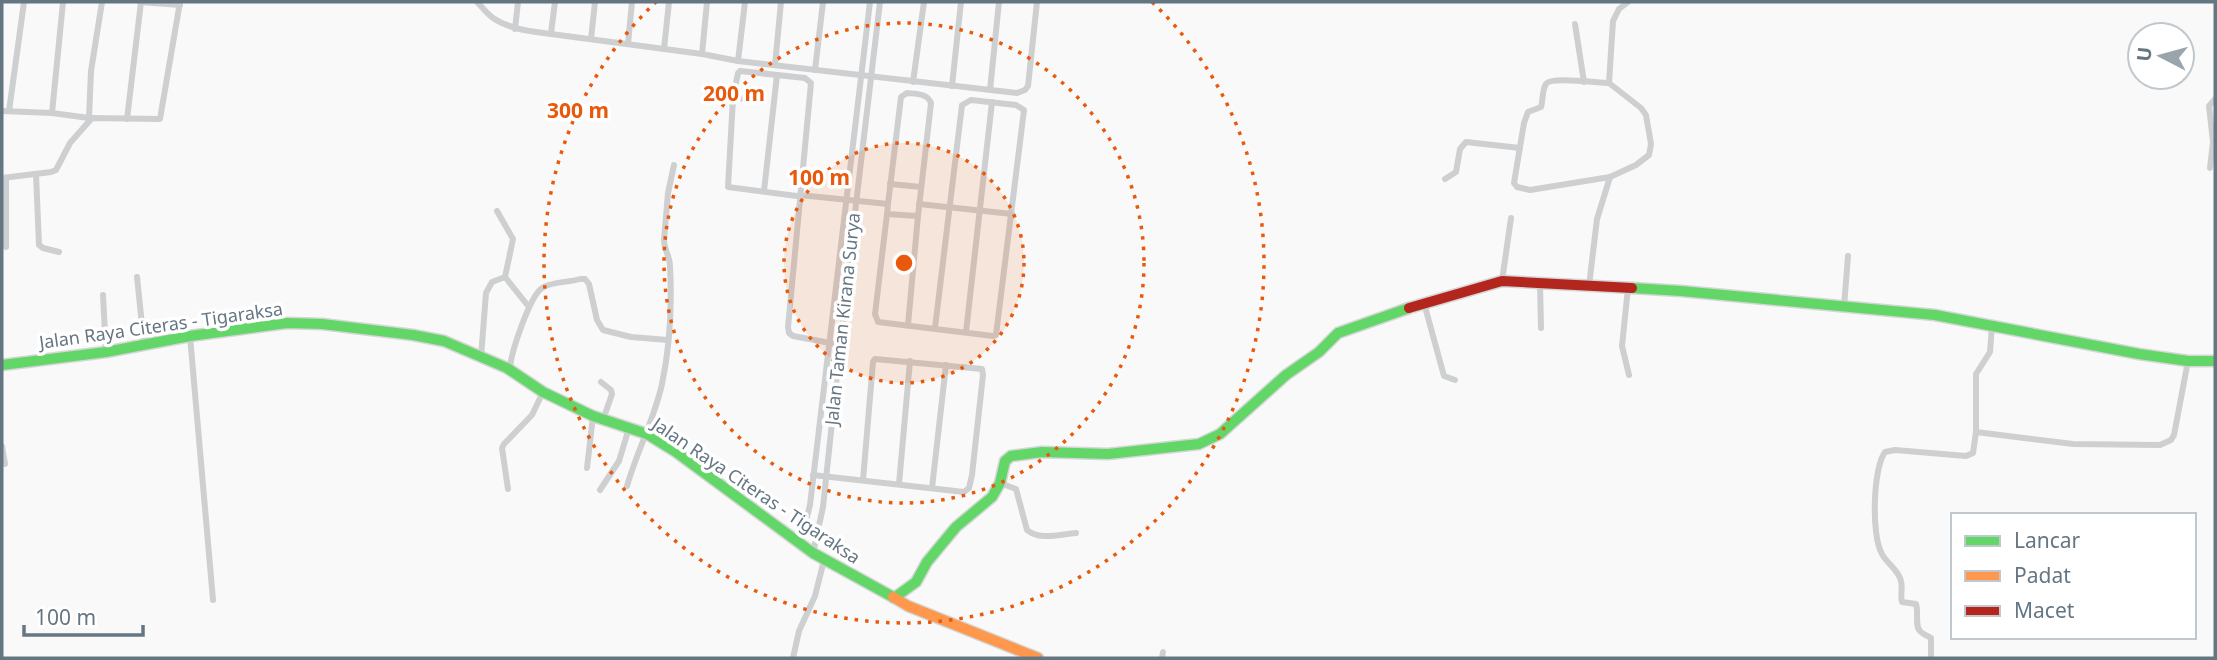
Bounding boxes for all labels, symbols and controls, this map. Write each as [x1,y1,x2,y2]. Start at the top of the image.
north arrow [2126,21,2196,91]
text: U [2130,46,2158,63]
text: 200 m [703,79,765,107]
text: 300 m [547,96,609,124]
text: 100 m [788,163,850,191]
street label: Jalan Taman Kirana Surya [819,211,865,428]
centre of rings [892,251,916,275]
street label: Jalan Raya Citeras - Tigaraksa [36,296,284,354]
street label: Jalan Raya Citeras - Tigaraksa [646,410,865,569]
legend [1951,513,2196,639]
text: Lancar [2014,526,2081,554]
text: Padat [2014,561,2071,589]
scale bar [24,594,144,638]
text: Macet [2014,596,2075,624]
text: 100 m [35,603,96,631]

